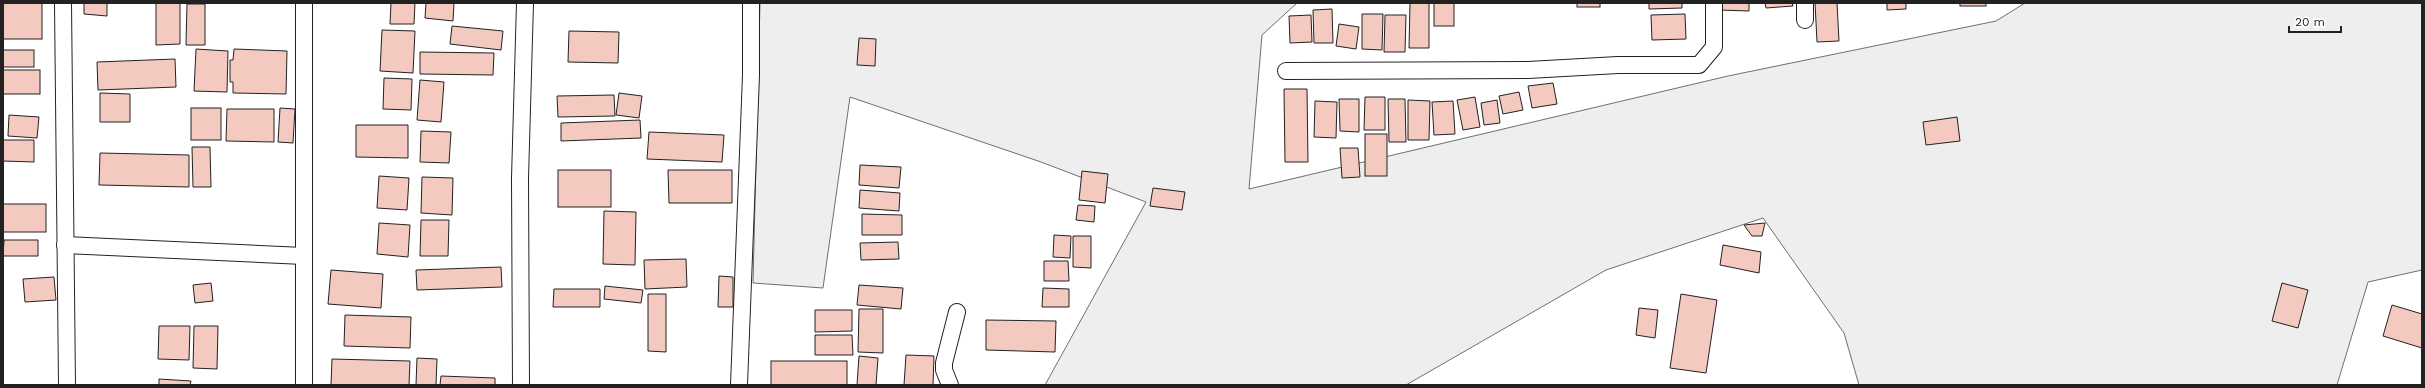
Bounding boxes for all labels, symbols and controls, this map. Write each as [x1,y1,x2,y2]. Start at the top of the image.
scale bar [2289,8,2341,34]
text: 20 m [2295,15,2325,29]

